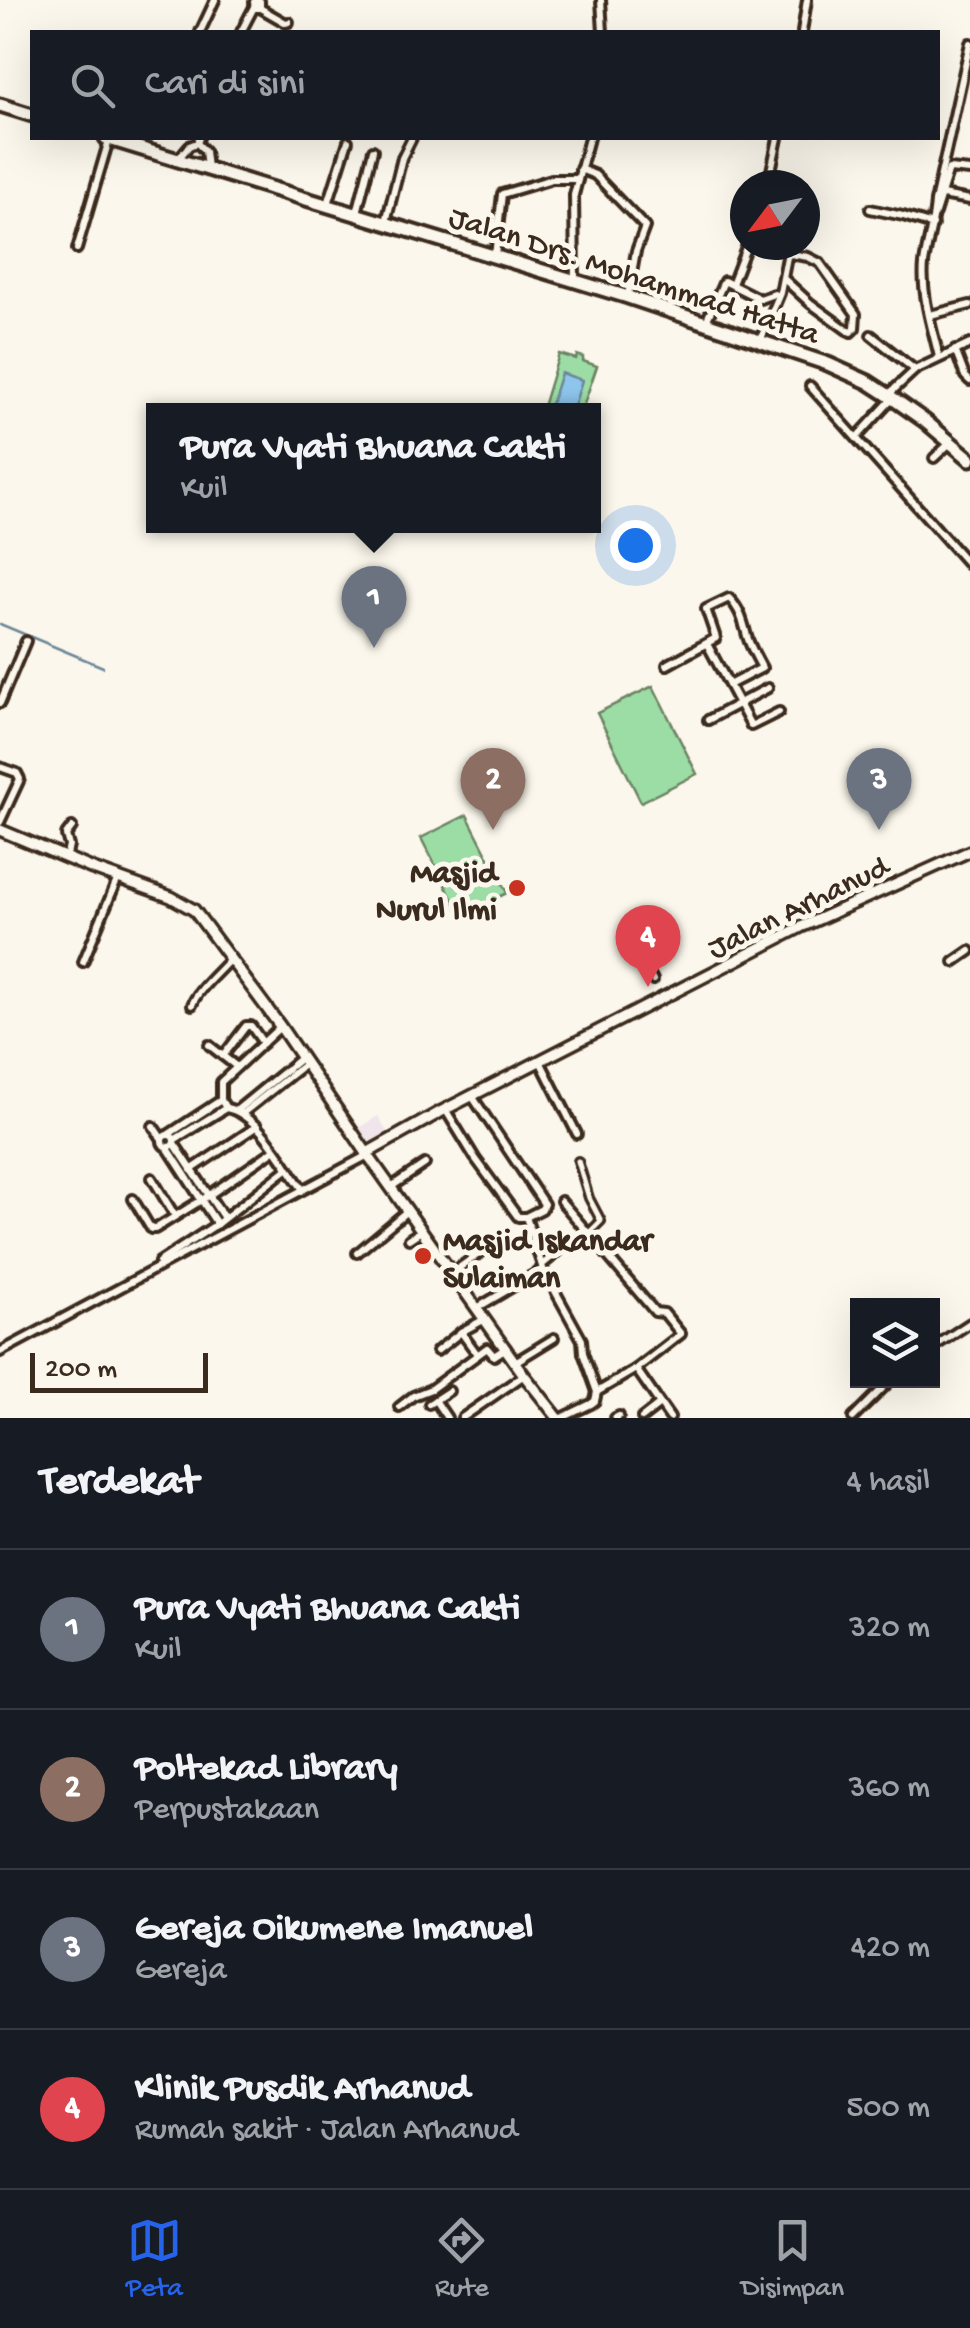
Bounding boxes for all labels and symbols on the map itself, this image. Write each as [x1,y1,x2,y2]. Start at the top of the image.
north arrow [730,170,820,260]
street label: Jalan Drs. Mohammad Hatta [443,200,825,356]
your location [610,520,661,571]
pin: 1 [342,566,406,648]
pin: 2 [460,748,526,830]
pin: 3 [846,748,912,830]
street label: Jalan Arhanud [703,848,898,970]
place label: Masjid Nurul Ilmi [376,856,500,931]
marker: Masjid Nurul Ilmi [506,877,528,899]
pin: 4 [616,904,680,987]
place label: Masjid Iskandar Sulaiman [443,1224,656,1299]
marker: Masjid Iskandar Sulaiman [412,1245,434,1267]
scale bar [30,1348,208,1392]

